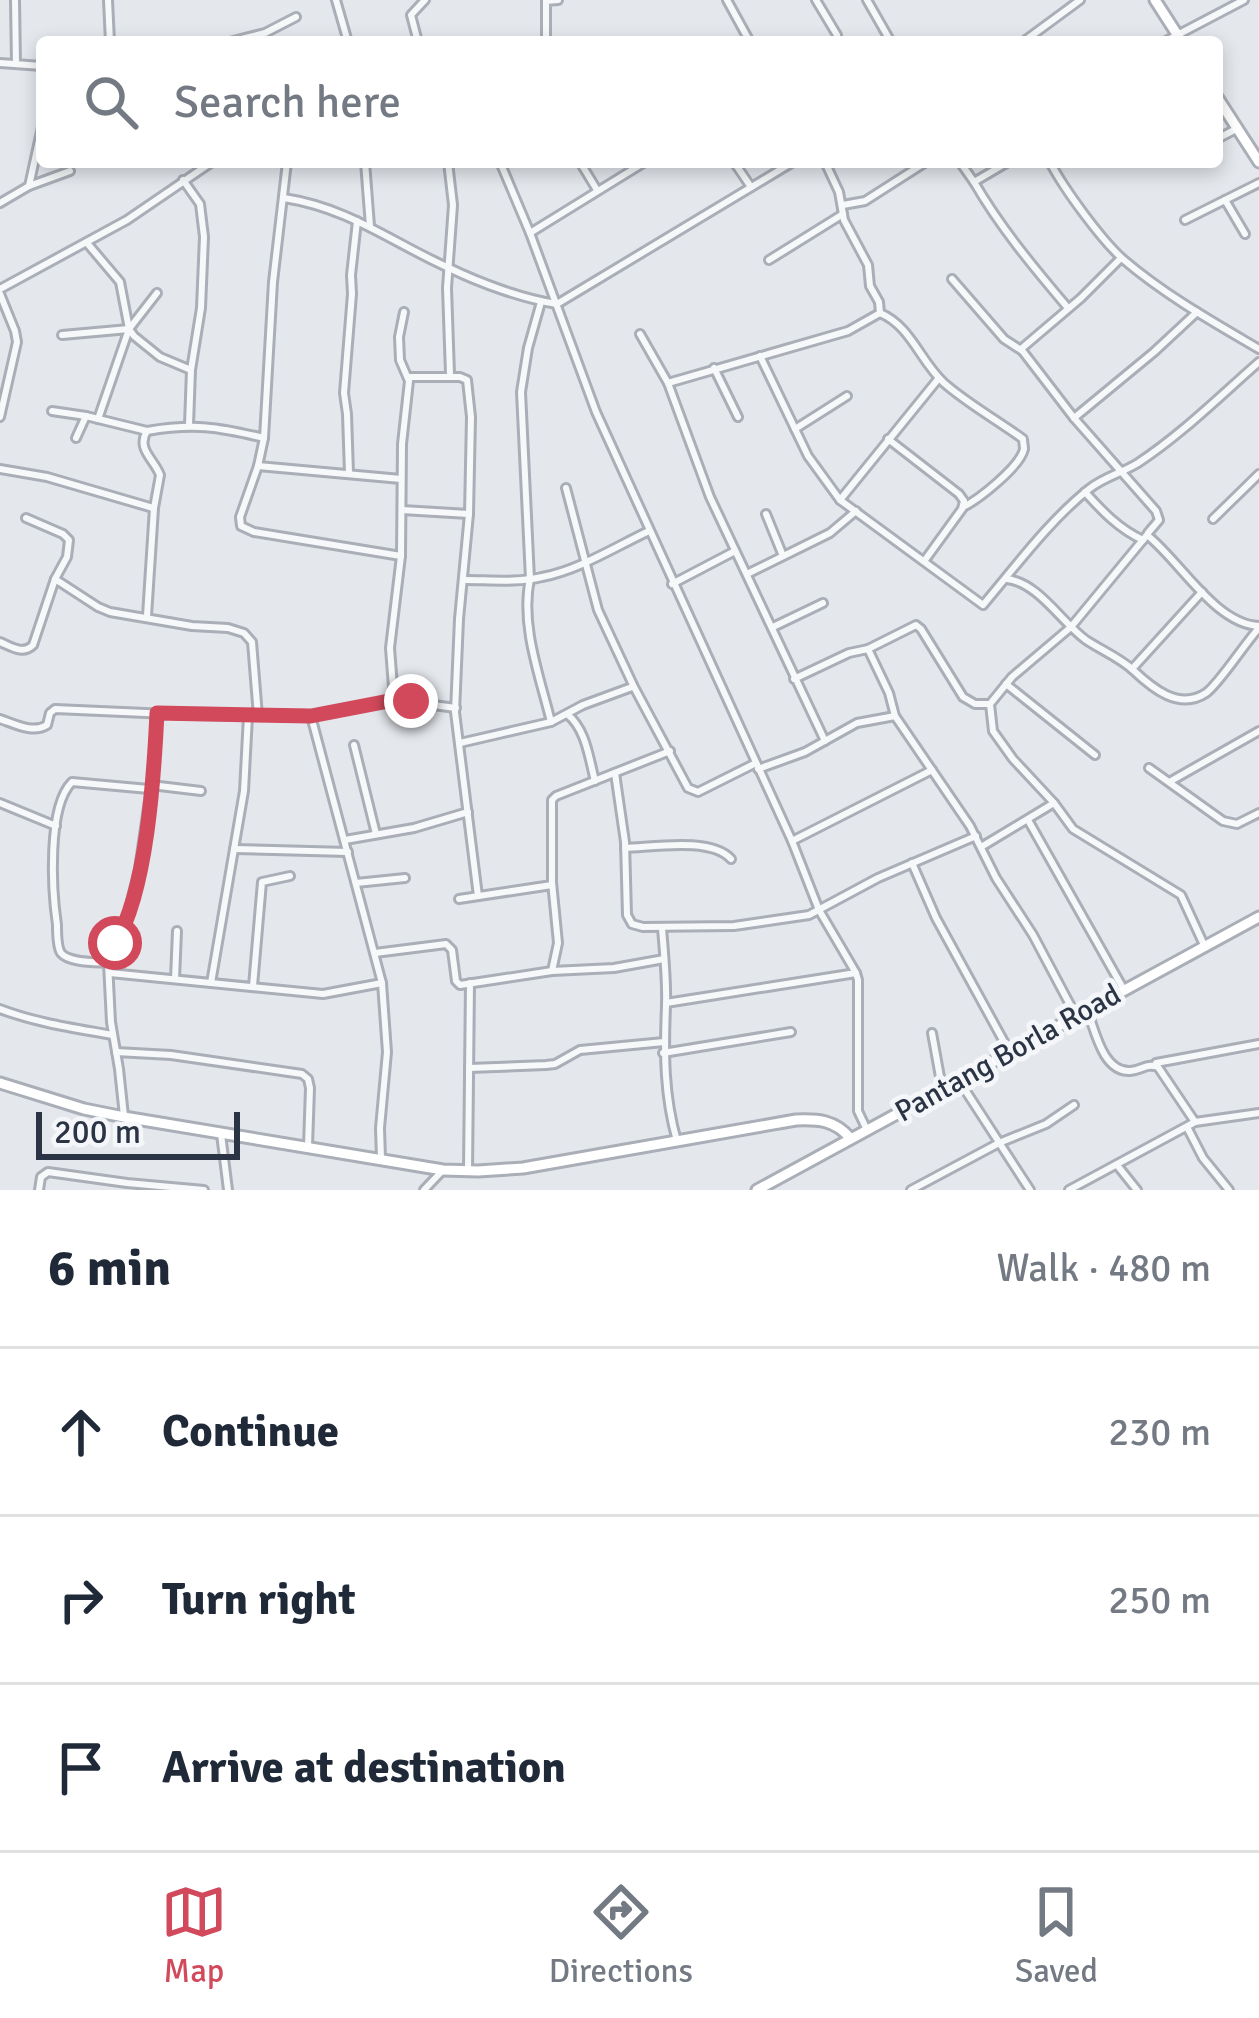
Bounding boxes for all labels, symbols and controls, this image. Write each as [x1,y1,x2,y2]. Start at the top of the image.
search box [36,36,1223,168]
icon: search [78,69,144,135]
text: Search here [174,75,401,130]
route end [384,674,438,728]
route start [88,916,142,970]
street label: Pantang Borla Road [889,976,1127,1130]
scale bar [36,1106,240,1159]
text: 200 m [54,1112,141,1153]
text: 6 min [48,1237,171,1300]
text: Walk · 480 m [997,1244,1211,1292]
icon: ahead [48,1399,114,1465]
text: Continue [162,1404,339,1459]
text: 230 m [1108,1408,1211,1456]
icon: right [48,1567,114,1633]
text: Turn right [162,1572,356,1627]
text: 250 m [1108,1576,1211,1624]
icon: arrive [48,1735,114,1801]
text: Arrive at destination [162,1740,566,1795]
tab: Map [161,1879,227,1992]
tab: Directions [549,1879,693,1992]
tab: Saved [1015,1879,1098,1992]

